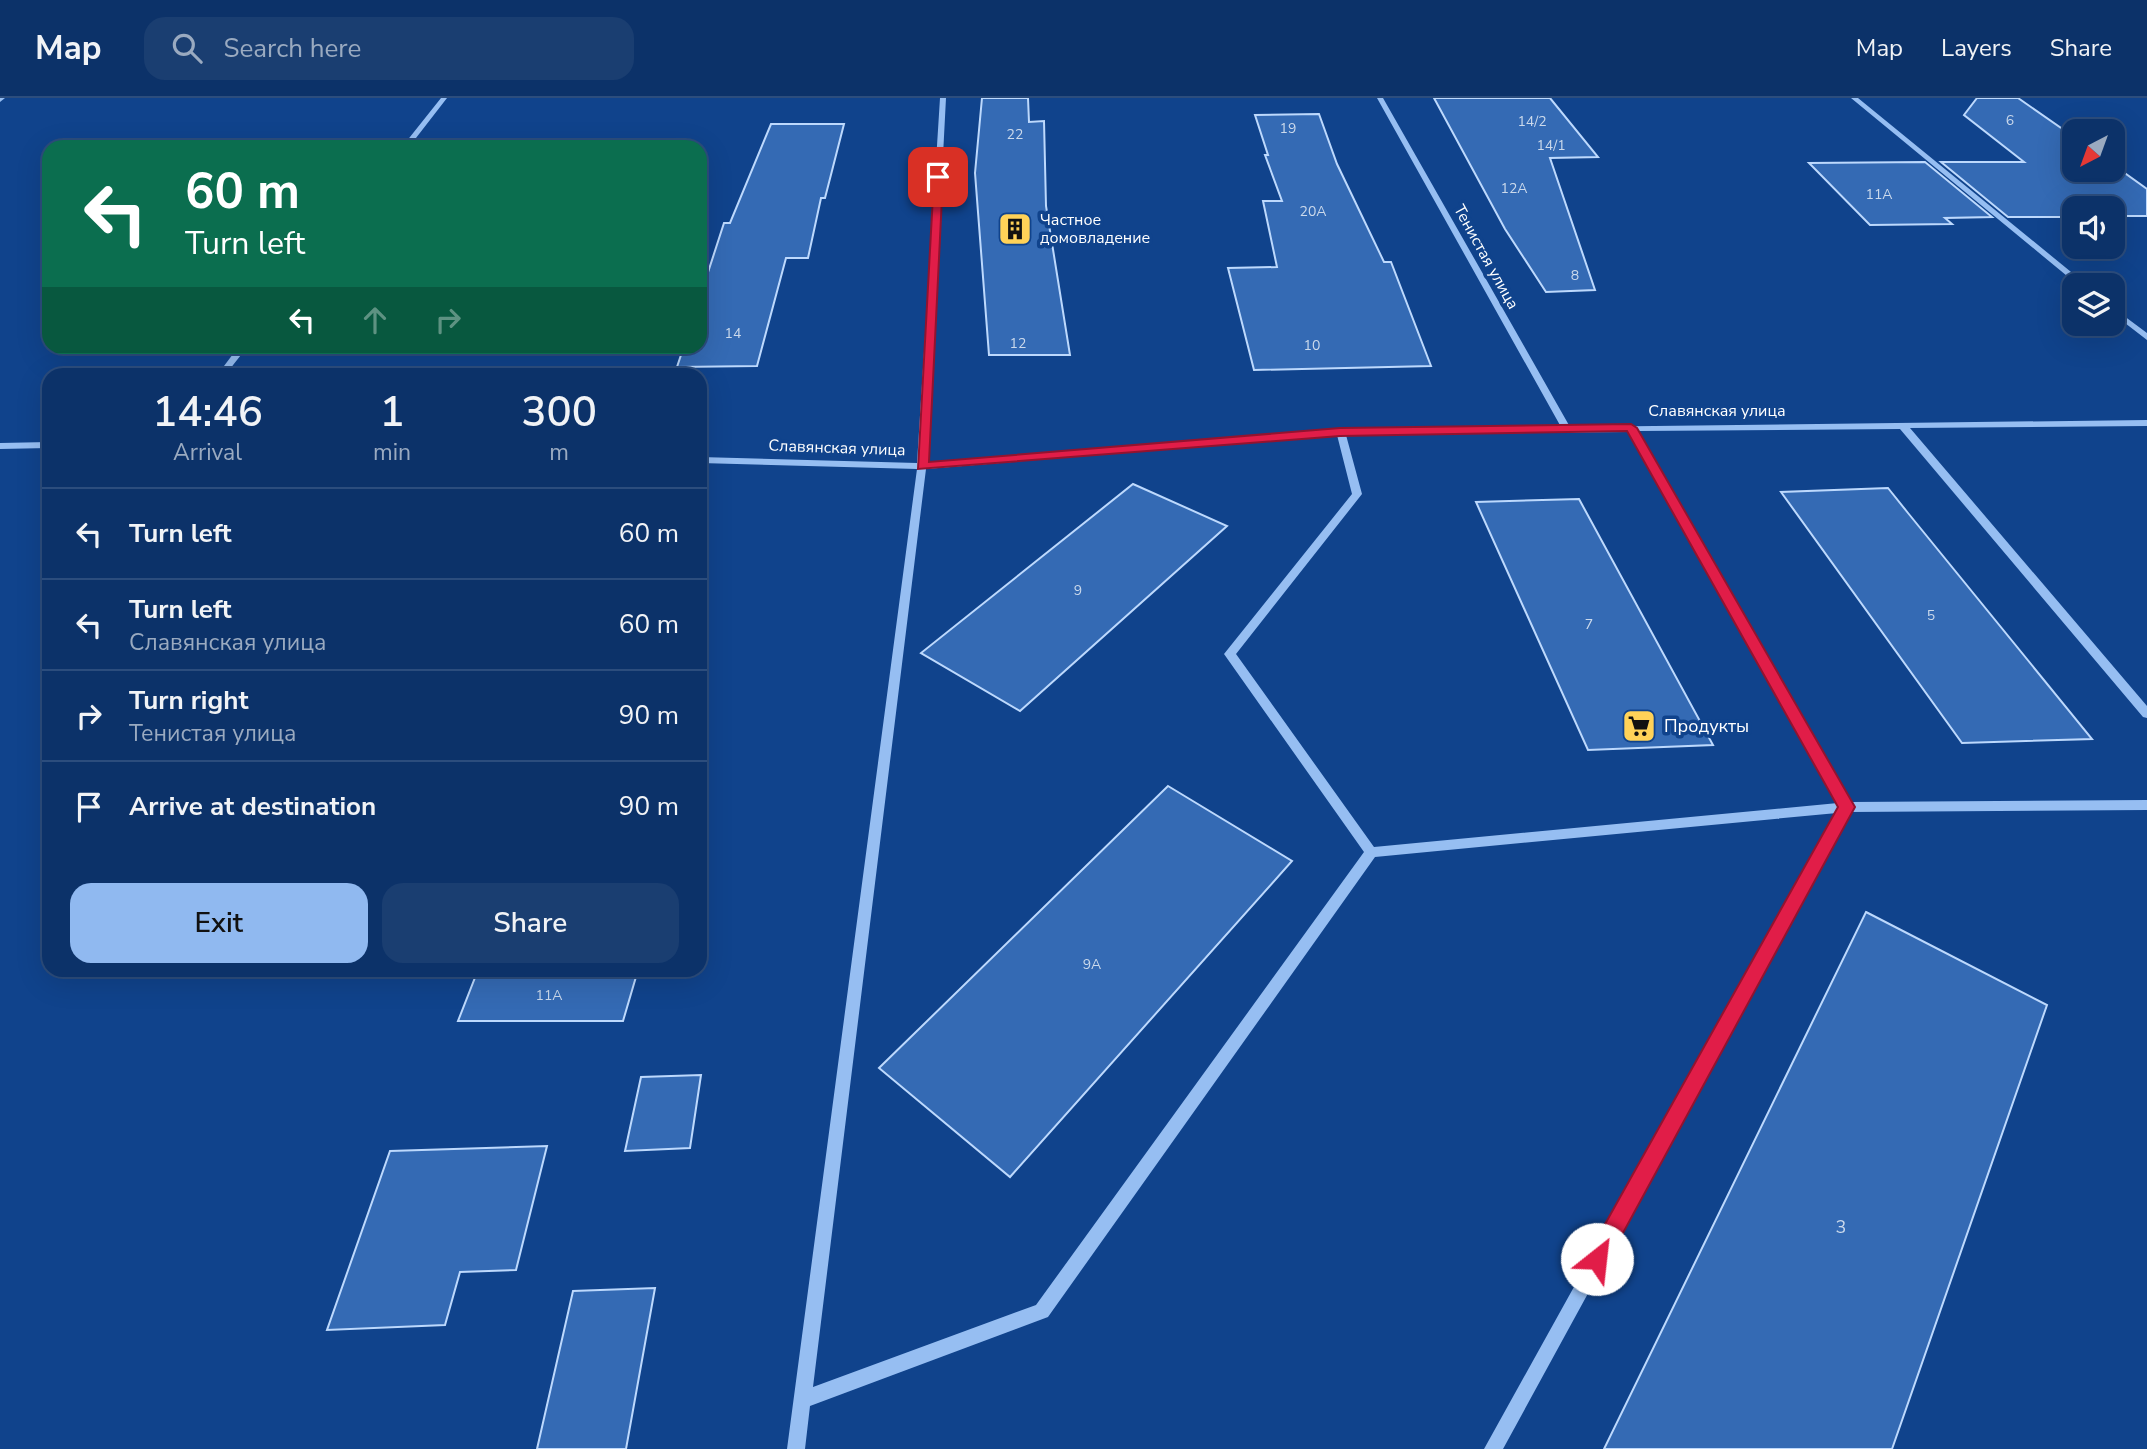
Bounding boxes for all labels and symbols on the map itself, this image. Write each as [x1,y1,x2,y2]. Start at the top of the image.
house number: 6 [2006,111,2014,130]
house number: 14/2 [1517,112,1547,131]
house number: 19 [1280,119,1296,138]
north arrow [2062,119,2124,182]
house number: 22 [1007,125,1023,144]
house number: 14/1 [1536,136,1566,155]
pin [908,147,968,207]
house number: 12А [1500,179,1528,198]
house number: 11А [1865,185,1893,204]
street label: Тенистая улица [1448,201,1524,313]
house number: 20А [1299,202,1327,221]
place label: Частное домовладение [1040,209,1150,249]
building icon: Частное домовладение [996,210,1034,248]
house number: 8 [1571,266,1579,285]
house number: 14 [725,324,741,343]
house number: 12 [1010,334,1026,353]
house number: 10 [1304,336,1320,355]
street label: Славянская улица [1648,400,1786,422]
street label: Славянская улица [768,435,906,461]
house number: 9 [1074,581,1082,600]
house number: 5 [1927,606,1935,625]
house number: 7 [1585,615,1593,634]
supermarket icon: Продукты [1620,707,1658,745]
place label: Продукты [1664,714,1749,738]
house number: 9А [1083,955,1101,974]
house number: 11А [535,986,563,1005]
house number: 3 [1836,1215,1846,1239]
position arrow [1560,1222,1634,1296]

